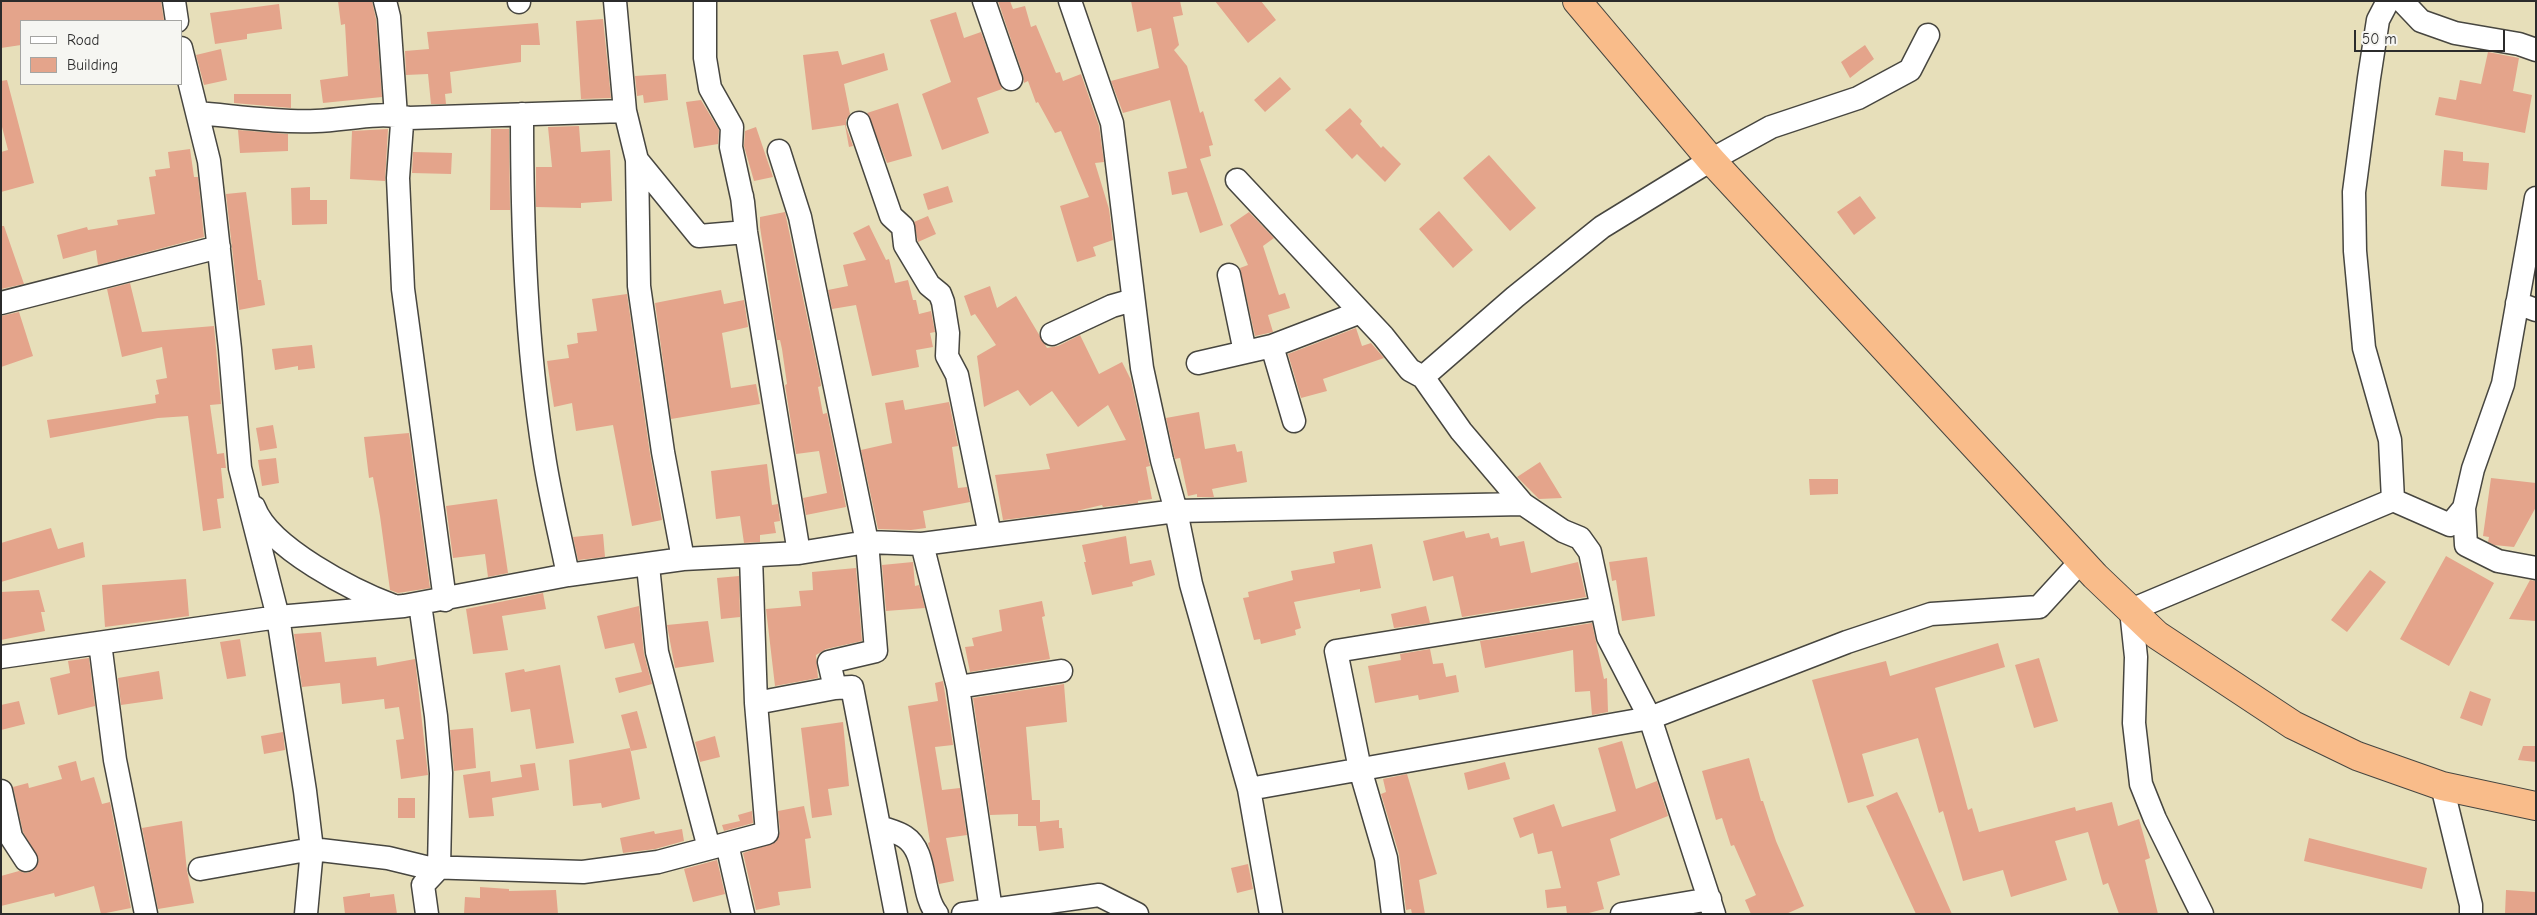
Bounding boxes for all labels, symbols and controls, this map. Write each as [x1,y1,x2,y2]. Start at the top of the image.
legend [20,20,182,85]
scale bar [2357,20,2508,52]
text: 50 m [2362,30,2397,48]
text: Road [67,31,99,49]
text: Building [67,56,118,74]

